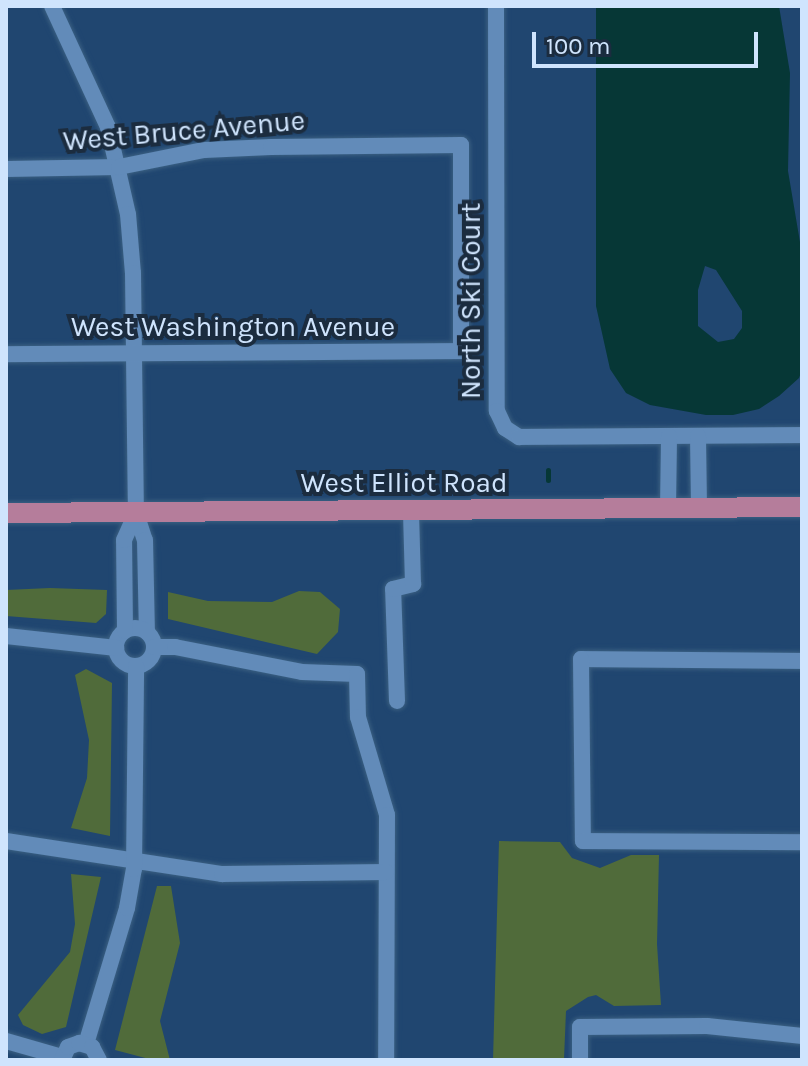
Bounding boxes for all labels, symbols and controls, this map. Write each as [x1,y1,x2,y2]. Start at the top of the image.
scale bar [536,16,762,66]
text: 100 m [546,32,611,60]
street label: West Bruce Avenue [62,104,306,158]
street label: North Ski Court [454,203,488,399]
street label: West Washington Avenue [71,310,395,344]
street label: West Elliot Road [300,466,508,500]

